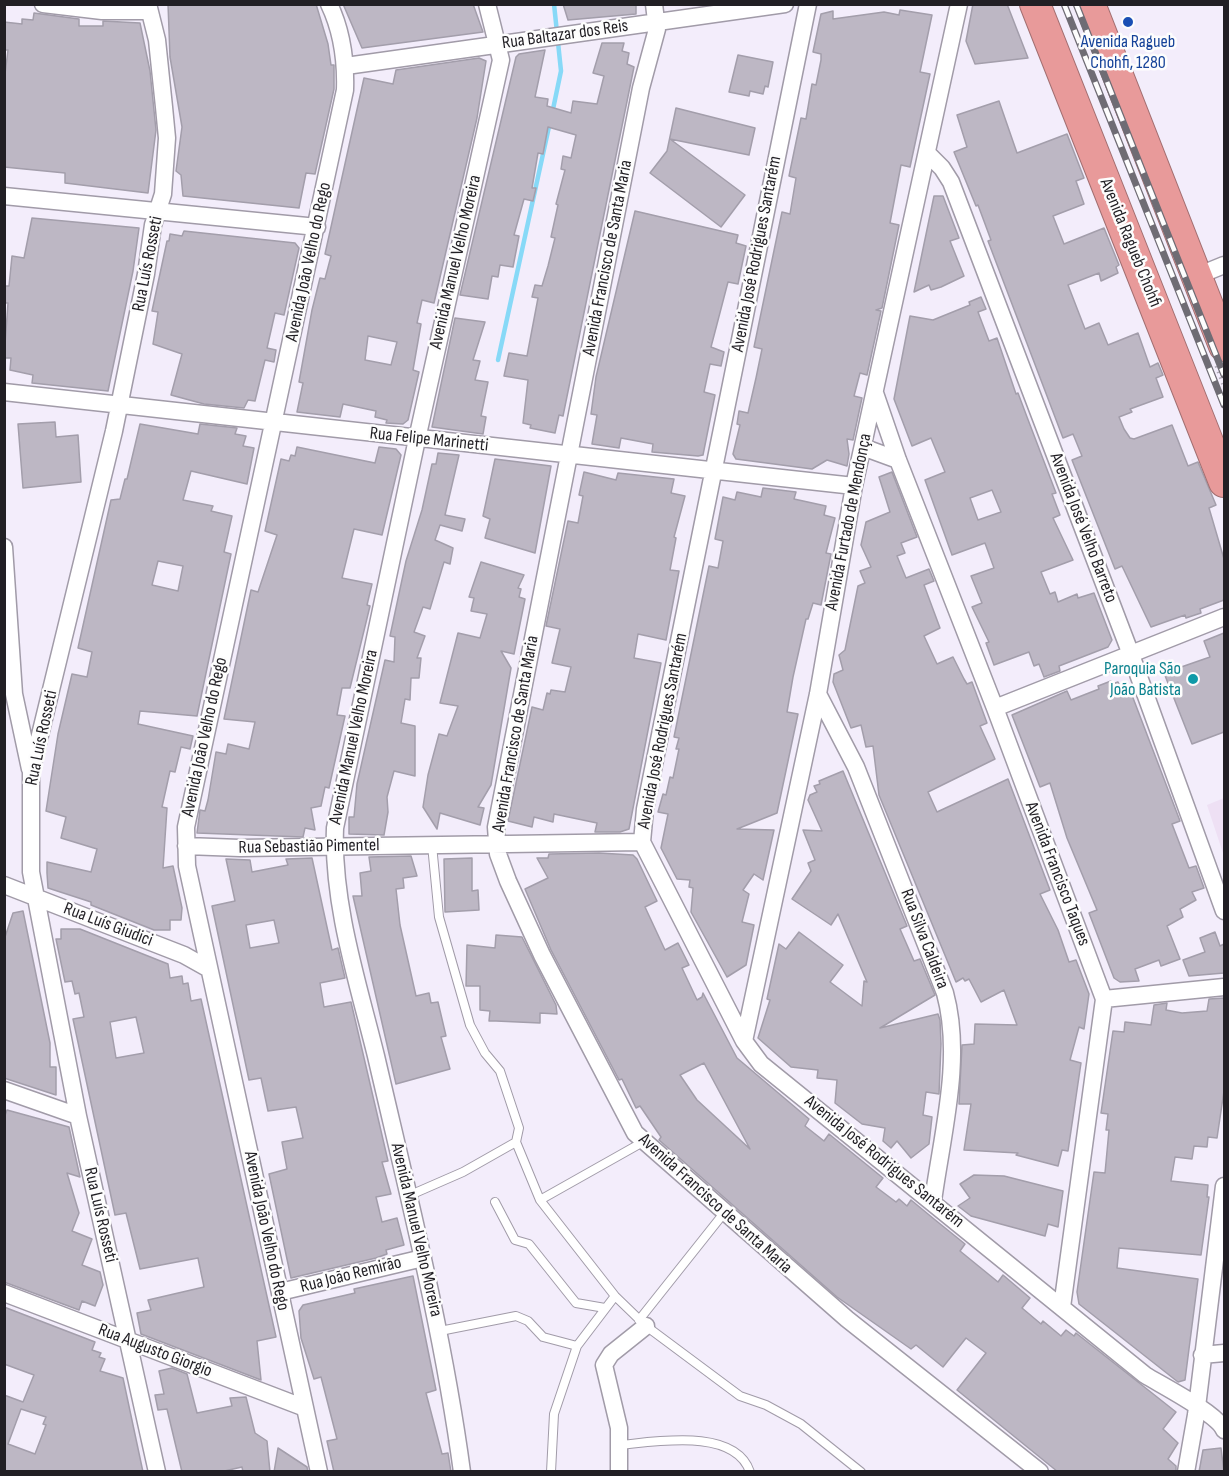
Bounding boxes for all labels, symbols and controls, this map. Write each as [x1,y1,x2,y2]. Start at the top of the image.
street label: Rua Baltazar dos Reis [501,15,629,55]
marker: Avenida Ragueb Chohfi, 1280 [1121,15,1135,29]
place label: Avenida Ragueb Chohfi, 1280 [1081,31,1175,74]
street label: Avenida José Rodrigues Santarém [727,154,787,354]
street label: Avenida Francisco de Santa Maria [578,158,638,358]
street label: Avenida Manuel Velho Moreira [425,173,487,351]
street label: Avenida Ragueb Chohfi [1094,176,1166,310]
street label: Avenida João Velho do Rego [282,180,336,344]
street label: Rua Luís Rosseti [128,214,168,314]
street label: Rua Felipe Marinetti [369,423,489,457]
street label: Avenida Furtado de Mendonça [821,432,877,612]
street label: Avenida José Velho Barreto [1044,450,1122,606]
street label: Avenida José Rodrigues Santarém [633,631,693,831]
street label: Avenida Francisco de Santa Maria [488,634,544,834]
street label: Avenida Manuel Velho Moreira [325,648,383,826]
street label: Avenida João Velho do Rego [178,655,232,819]
place label: Paroquia São João Batista [1104,658,1181,700]
marker: Paroquia São João Batista [1186,672,1200,686]
street label: Rua Luís Rosseti [21,688,63,788]
street label: Avenida Francisco Taques [1020,799,1094,949]
street label: Rua Sebastião Pimentel [238,835,380,859]
street label: Rua Silva Caldeira [895,886,953,992]
street label: Rua Luís Giudici [60,898,156,952]
street label: Avenida José Rodrigues Santarém [800,1091,968,1233]
street label: Avenida Francisco de Santa Maria [634,1129,796,1279]
street label: Avenida Manuel Velho Moreira [385,1141,447,1319]
street label: Avenida João Velho do Rego [239,1149,293,1313]
street label: Rua Luís Rosseti [79,1165,121,1265]
street label: Rua João Remirão [298,1252,404,1298]
street label: Rua Augusto Giorgio [95,1319,215,1383]

